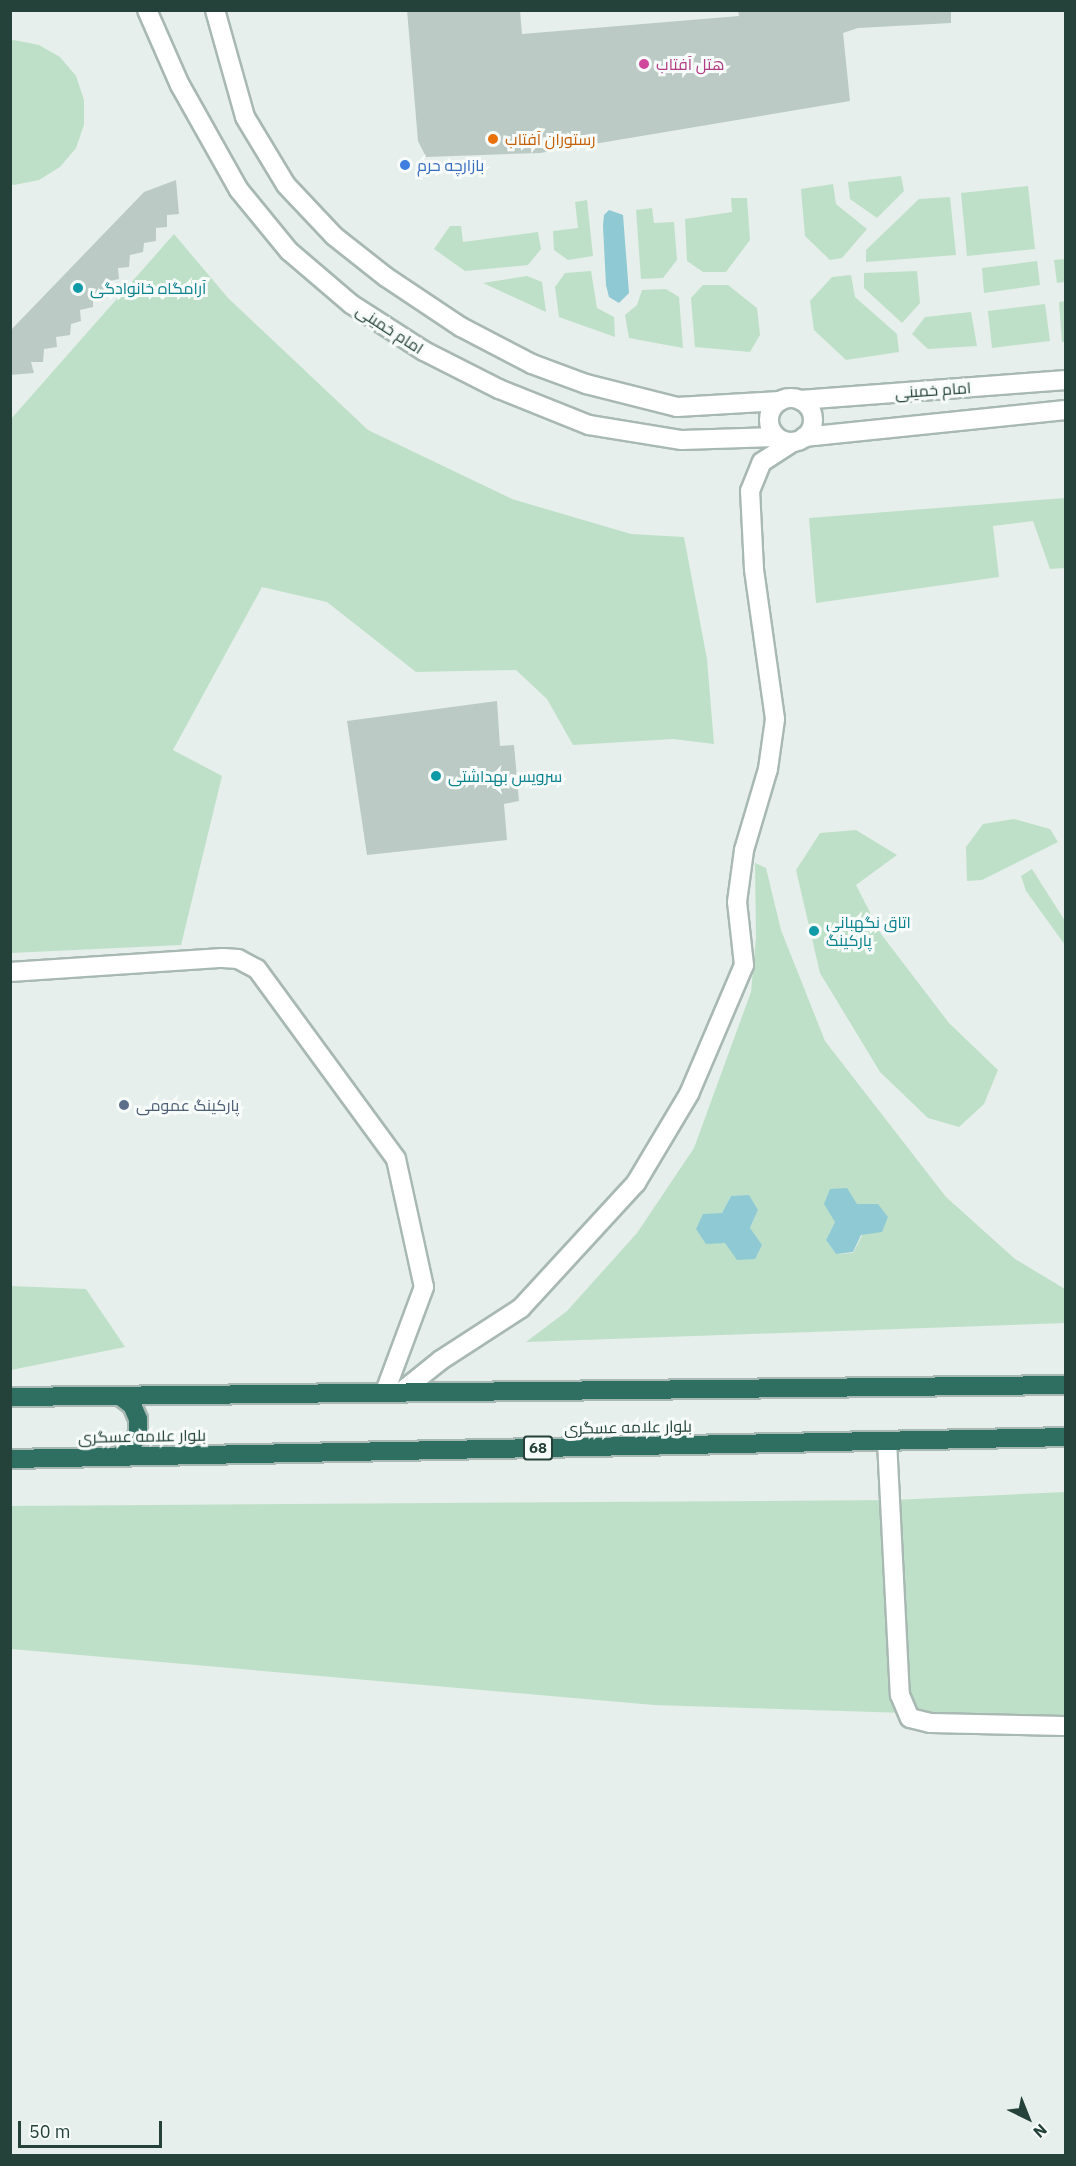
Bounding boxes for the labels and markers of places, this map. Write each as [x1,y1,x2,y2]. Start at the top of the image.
place label: هتل آفتاب [656,54,724,74]
marker: هتل آفتاب [637,57,651,71]
place label: رستوران آفتاب [505,129,595,149]
marker: رستوران آفتاب [486,132,500,146]
place label: بازارچه حرم [417,155,484,175]
marker: بازارچه حرم [398,158,412,172]
place label: آرامگاه خانوادگی [90,278,206,298]
marker: آرامگاه خانوادگی [71,281,85,295]
place label: سرویس بهداشتی [448,766,562,786]
marker: سرویس بهداشتی [429,769,443,783]
place label: اتاق نگهبانی پارکینگ [826,912,911,950]
marker: اتاق نگهبانی پارکینگ [807,924,821,938]
place label: پارکینگ عمومی [136,1095,239,1115]
marker: پارکینگ عمومی [117,1098,131,1112]

